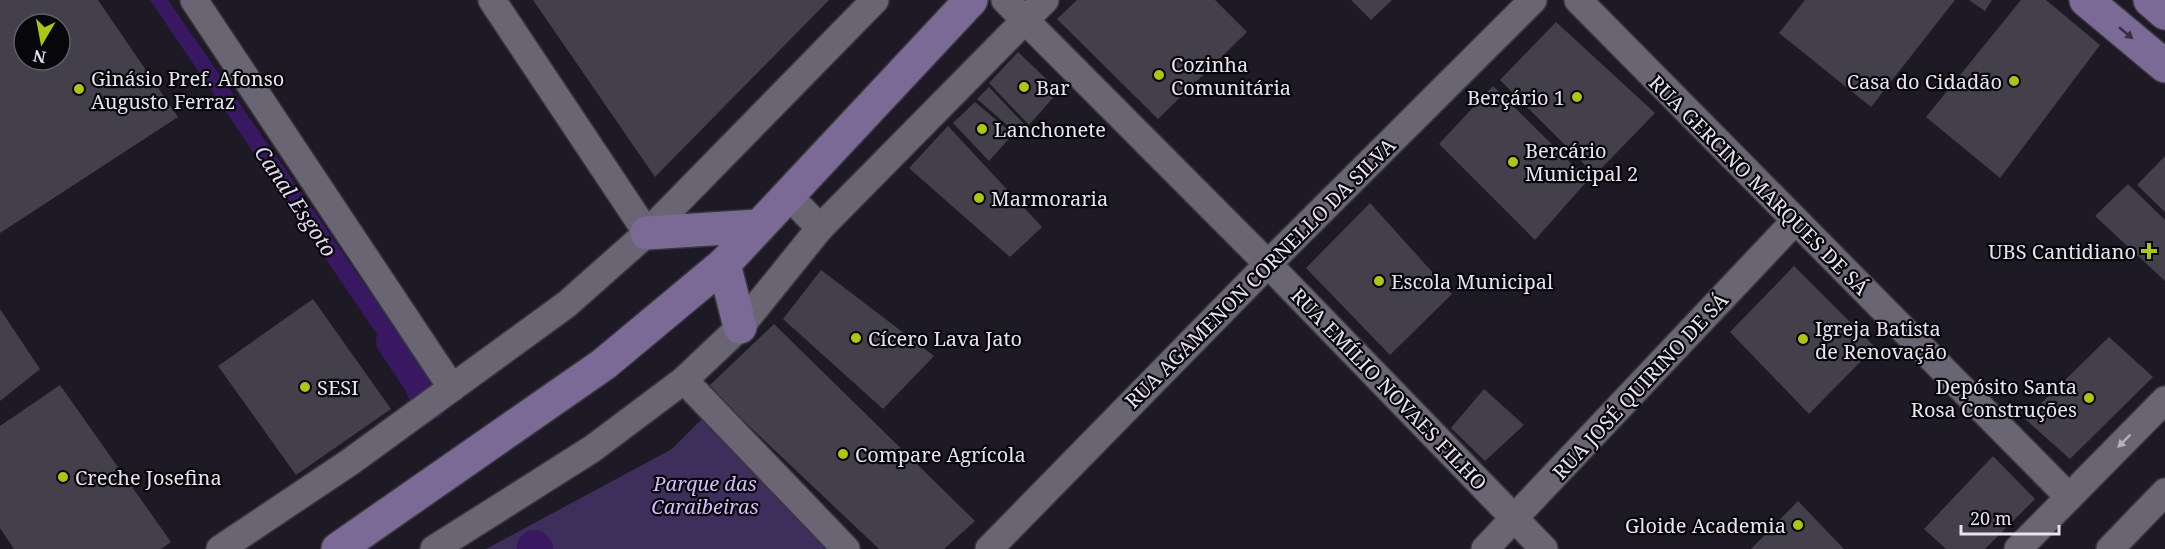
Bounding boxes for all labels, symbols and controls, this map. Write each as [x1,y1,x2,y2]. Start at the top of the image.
north arrow [12,12,72,72]
one-way arrow [2118,26,2133,39]
text: N [31,45,48,69]
place label: Cozinha Comunitária [1171,51,1291,101]
place label: Ginásio Pref. Afonso Augusto Ferraz [91,65,284,115]
marker: Cozinha Comunitária [1152,68,1166,82]
place label: Casa do Cidadão [1847,68,2002,95]
street label: RUA GERCINO MARQUES DE SÁ [1643,69,1875,301]
place label: Bar [1036,74,1070,101]
marker: Casa do Cidadão [2007,74,2021,88]
marker: Bar [1017,80,1031,94]
marker: Ginásio Pref. Afonso Augusto Ferraz [72,82,86,96]
place label: Berçário 1 [1467,84,1565,111]
marker: Berçário 1 [1570,90,1584,104]
place label: Lanchonete [994,116,1106,143]
marker: Lanchonete [975,122,989,136]
street label: RUA AGAMENON CORNELLO DA SILVA [1119,131,1402,414]
place label: Bercário Municipal 2 [1525,137,1638,187]
water label: Canal Esgoto [249,140,343,262]
marker: Bercário Municipal 2 [1506,155,1520,169]
place label: Marmoraria [991,185,1108,212]
marker: Marmoraria [972,191,986,205]
place label: UBS Cantidiano [1988,238,2136,265]
marker: UBS Cantidiano [2140,242,2158,260]
place label: Escola Municipal [1391,268,1553,295]
marker: Escola Municipal [1372,274,1386,288]
street label: RUA EMÍLIO NOVAES FILHO [1285,282,1493,496]
street label: RUA JOSÉ QUIRINO DE SÁ [1546,286,1734,485]
place label: Igreja Batista de Renovação [1815,315,1947,365]
place label: Cícero Lava Jato [868,325,1022,352]
marker: Cícero Lava Jato [849,331,863,345]
marker: Igreja Batista de Renovação [1796,332,1810,346]
place label: Depósito Santa Rosa Construções [1911,373,2077,423]
place label: SESI [317,374,359,401]
marker: SESI [298,380,312,394]
marker: Depósito Santa Rosa Construções [2082,391,2096,405]
one-way arrow [2117,434,2131,448]
place label: Compare Agrícola [855,441,1026,468]
marker: Compare Agrícola [836,447,850,461]
place label: Creche Josefina [75,464,222,491]
marker: Creche Josefina [56,470,70,484]
park label: Parque das Caraibeiras [651,470,759,520]
scale bar [1961,498,2058,536]
text: 20 m [1970,506,2012,530]
place label: Gloide Academia [1625,512,1786,539]
marker: Gloide Academia [1791,518,1805,532]

